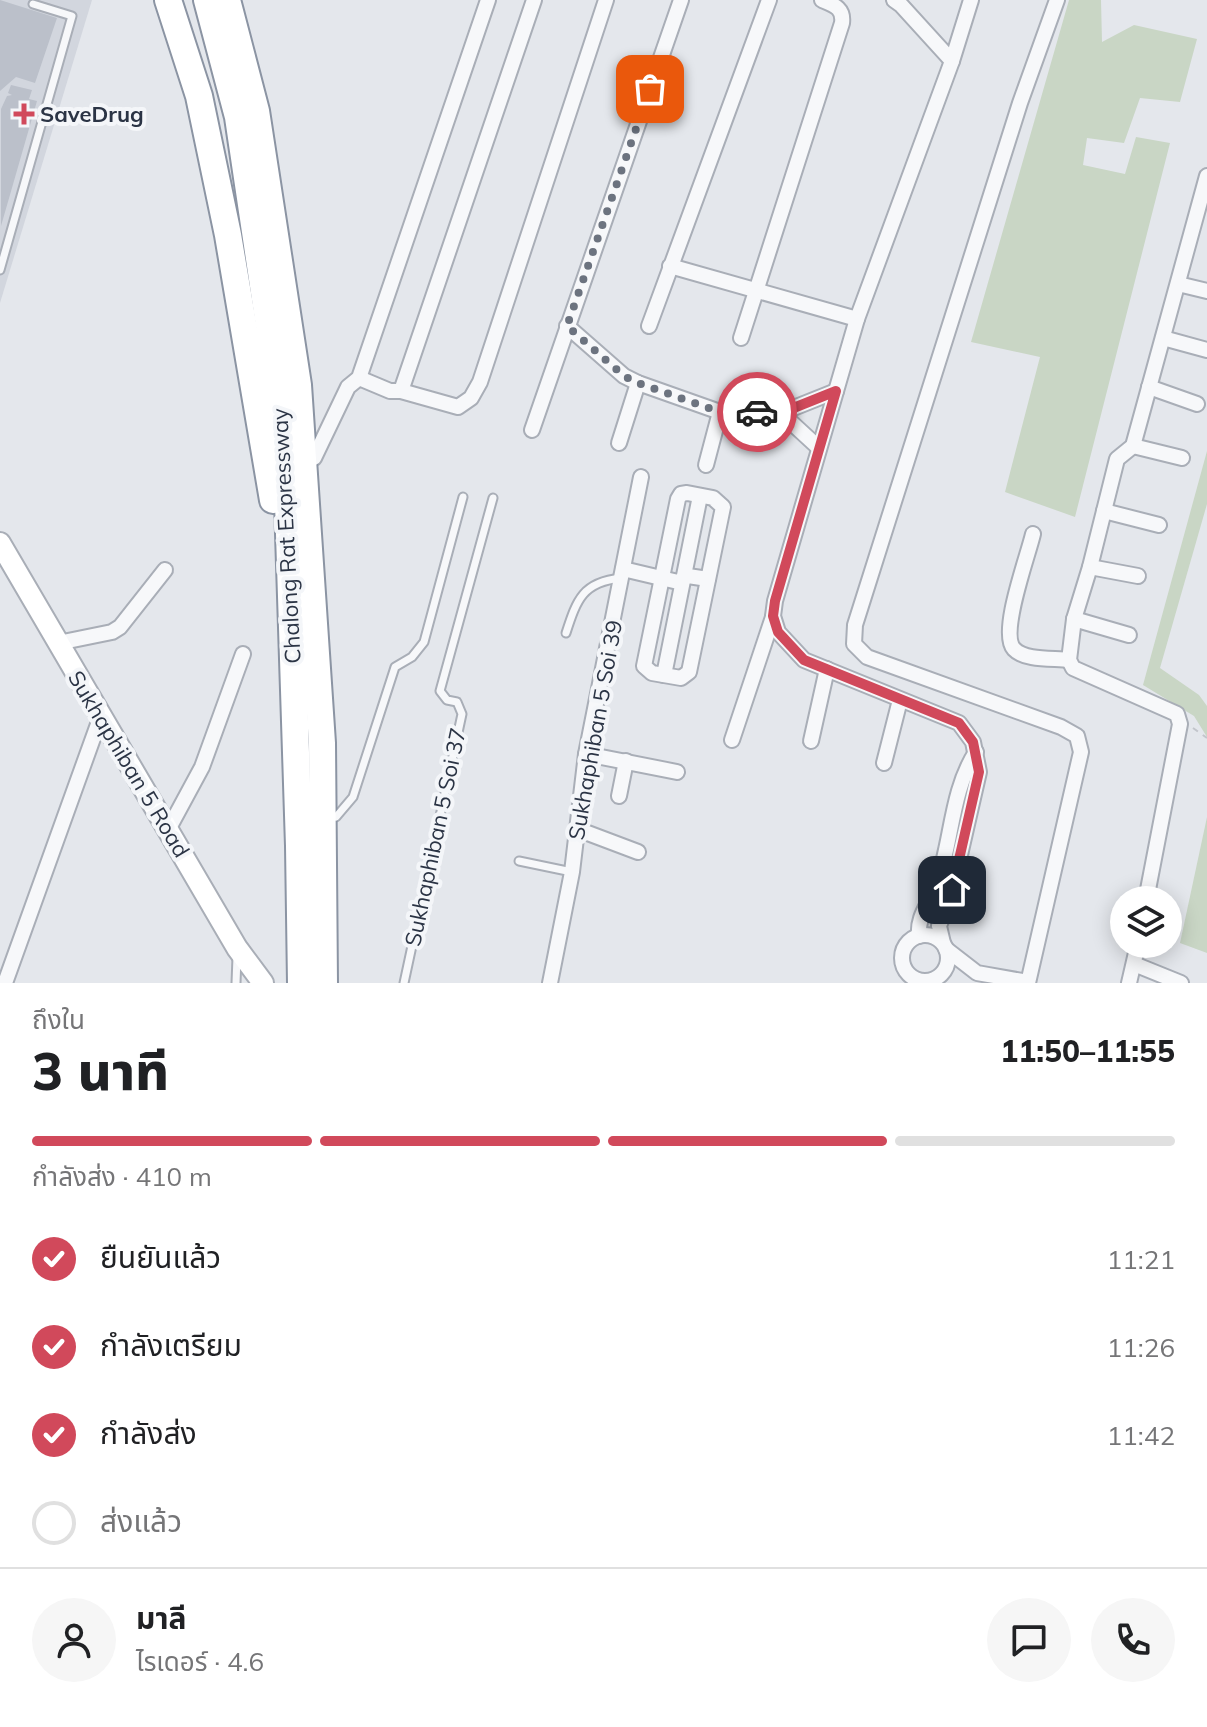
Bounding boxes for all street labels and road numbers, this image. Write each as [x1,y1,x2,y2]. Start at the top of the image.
street label: Chalong Rat Expressway [265,407,307,664]
street label: Sukhaphiban 5 Soi 39 [562,618,628,842]
street label: Sukhaphiban 5 Road [62,665,196,863]
street label: Sukhaphiban 5 Soi 37 [398,725,472,949]

